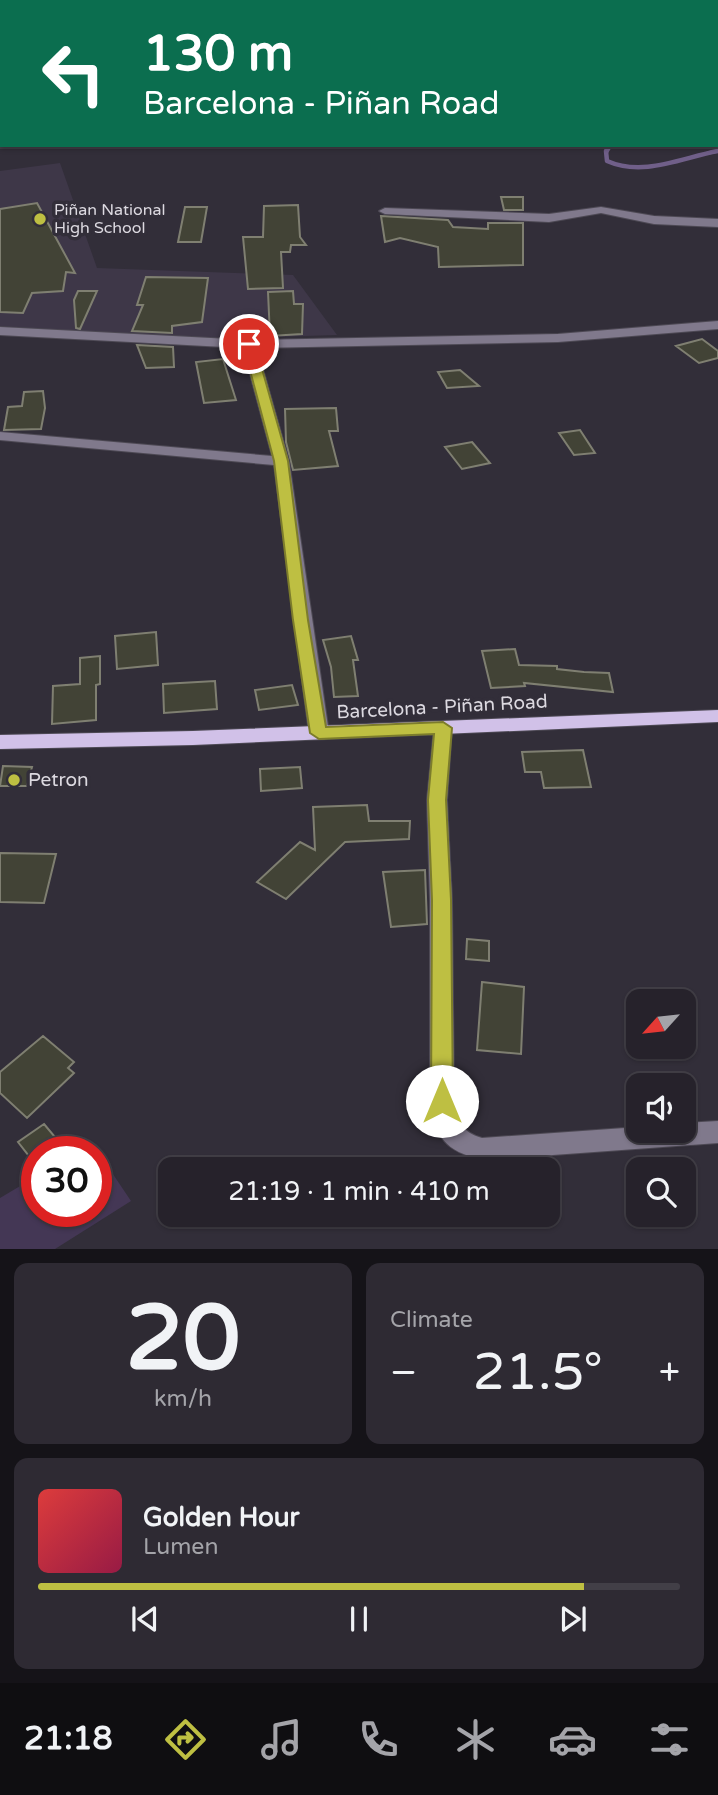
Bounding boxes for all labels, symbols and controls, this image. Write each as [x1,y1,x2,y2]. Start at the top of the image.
text: 130 m [143,25,293,84]
icon: left [28,28,119,119]
text: Barcelona - Piñan Road [143,85,499,123]
place label: Piñan National High School [54,200,165,238]
marker: Piñan National High School [32,211,48,227]
pin [219,314,279,374]
icon: arrive [230,325,268,363]
street label: Barcelona - Piñan Road [336,690,548,724]
place label: Petron [28,769,89,791]
marker: Petron [6,772,22,788]
north arrow [626,989,696,1059]
map controls [626,989,696,1227]
position arrow [405,1064,479,1138]
button: sound [626,1073,696,1143]
speed limit sign: 30 [21,1136,112,1227]
button: search [626,1157,696,1227]
text: 21:19 · 1 min · 410 m [228,1176,490,1207]
text: 20 [126,1284,240,1394]
text: Climate [390,1306,473,1334]
text: 21.5° [473,1341,603,1404]
text: − [390,1350,417,1396]
text: + [659,1350,680,1396]
text: km/h [154,1385,212,1413]
text: Golden Hour [143,1502,300,1533]
text: Lumen [143,1533,218,1561]
icon: previous [126,1600,164,1638]
icon: pause [340,1600,378,1638]
icon: next [554,1600,592,1638]
icon: directions [161,1715,210,1764]
icon: music [257,1715,306,1764]
icon: phone [354,1715,403,1764]
icon: climate [451,1715,500,1764]
icon: car [548,1715,597,1764]
icon: filters [645,1715,694,1764]
text: 21:18 [24,1720,113,1758]

